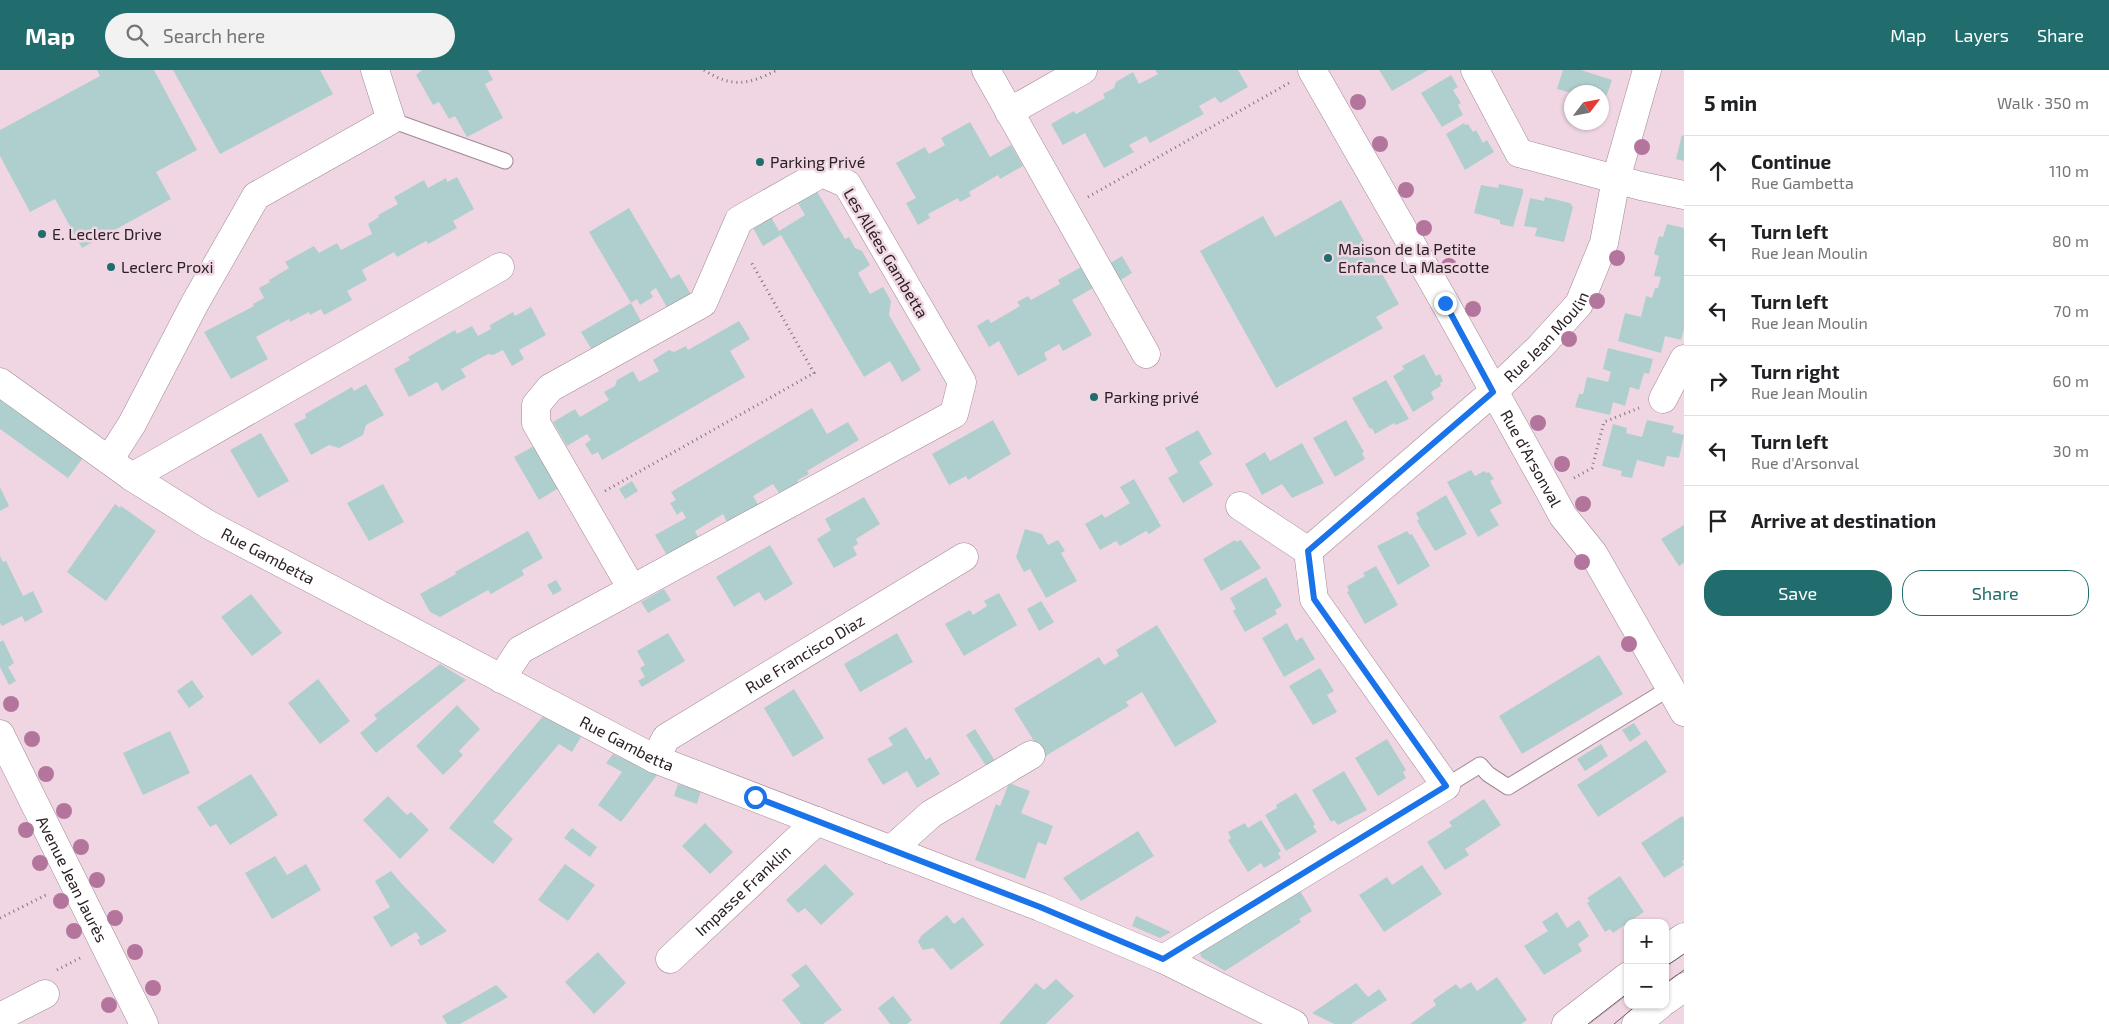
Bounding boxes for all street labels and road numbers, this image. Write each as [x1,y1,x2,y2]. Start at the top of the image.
street label: Les Allées Gambetta [840,184,933,321]
street label: Rue Jean Moulin [1500,289,1592,386]
street label: Rue d'Arsonval [1497,406,1566,510]
street label: Rue Gambetta [218,523,318,588]
street label: Rue Francisco Diaz [741,610,867,697]
street label: Rue Gambetta [577,711,677,774]
street label: Avenue Jean Jaurès [33,813,112,945]
street label: Impasse Franklin [691,841,794,939]

